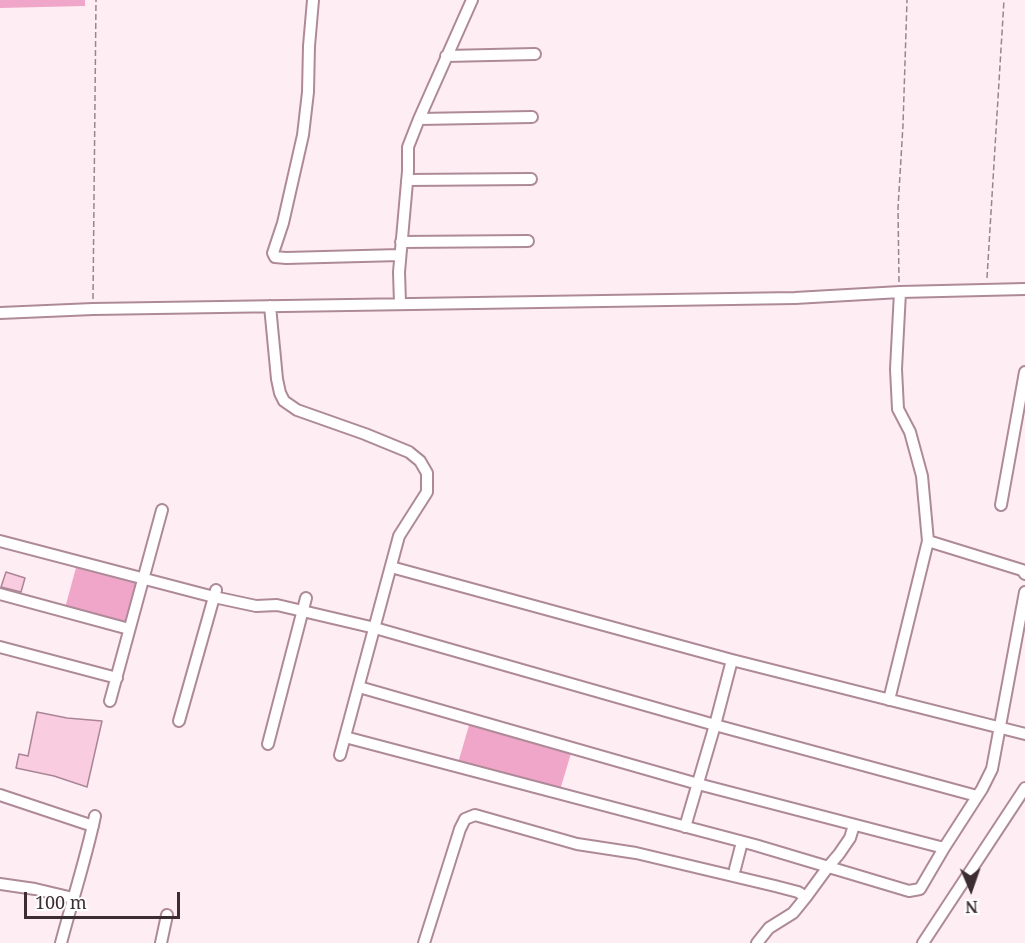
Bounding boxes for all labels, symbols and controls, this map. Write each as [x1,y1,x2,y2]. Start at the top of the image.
north arrow [941,859,1001,919]
scale bar [27,880,183,918]
text: 100 m [35,890,87,914]
text: N [965,896,978,918]

